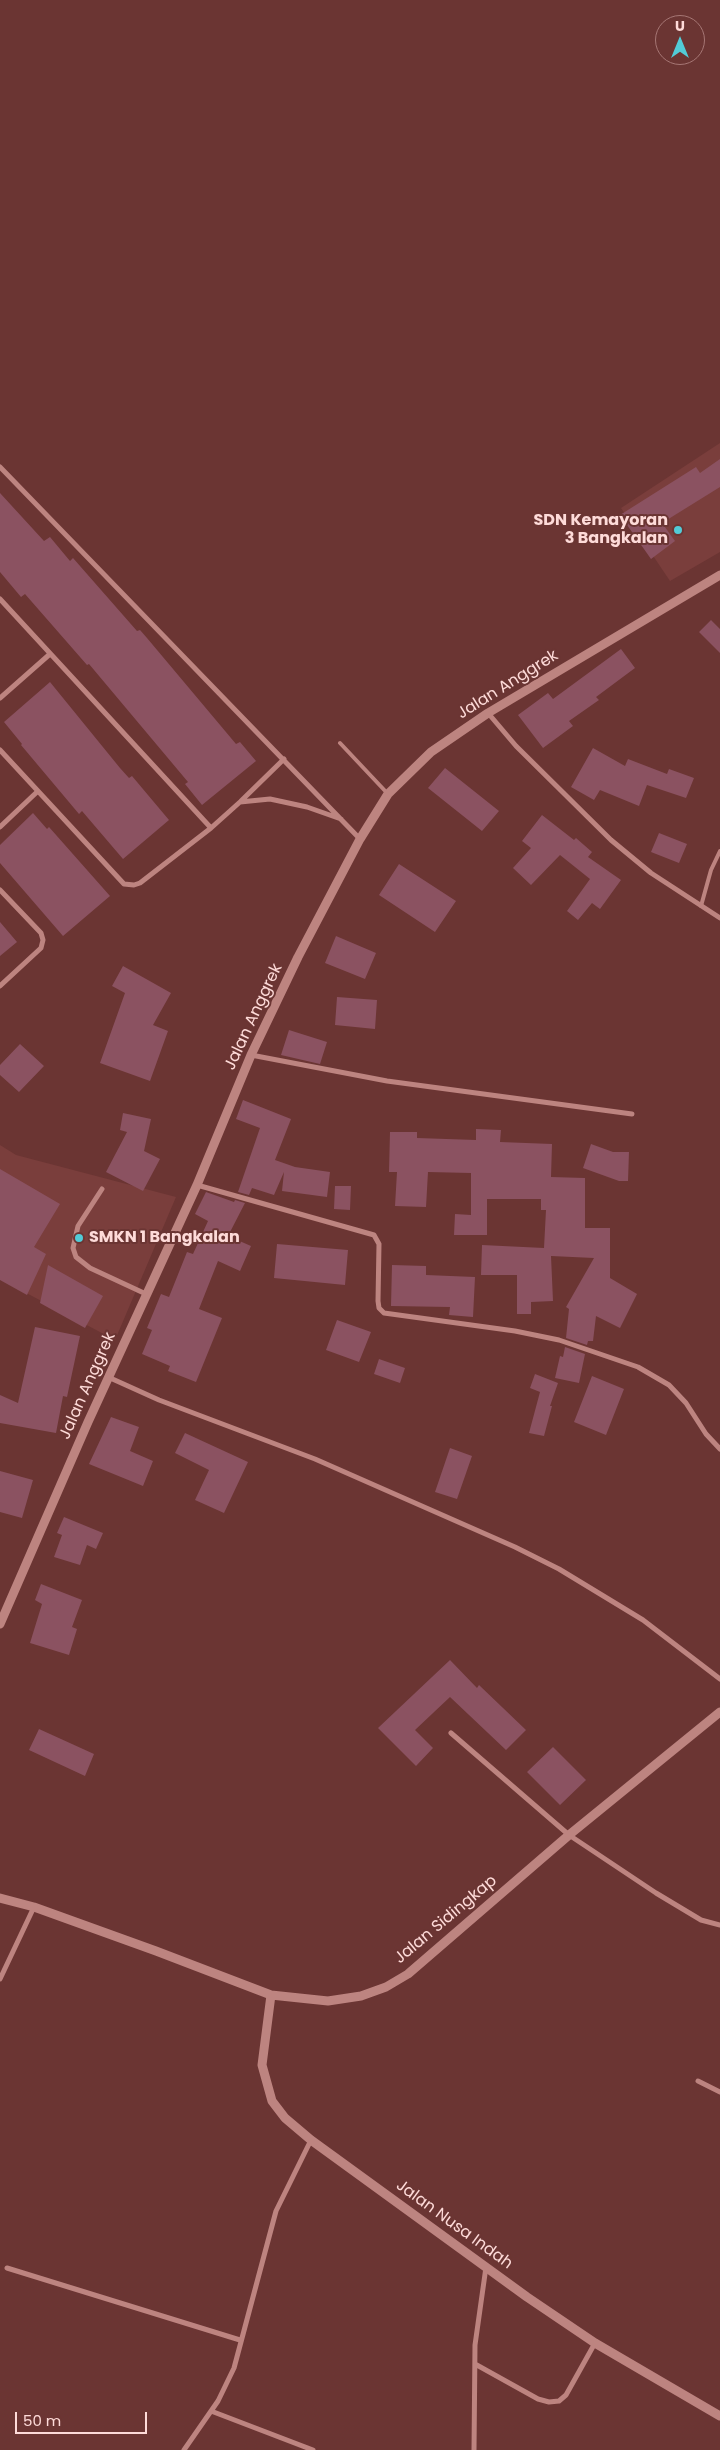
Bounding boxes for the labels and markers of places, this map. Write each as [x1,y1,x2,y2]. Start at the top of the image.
place label: SDN Kemayoran 3 Bangkalan [533,511,668,549]
marker: SDN Kemayoran 3 Bangkalan [672,524,684,536]
place label: SMKN 1 Bangkalan [89,1228,240,1248]
marker: SMKN 1 Bangkalan [73,1232,85,1244]

